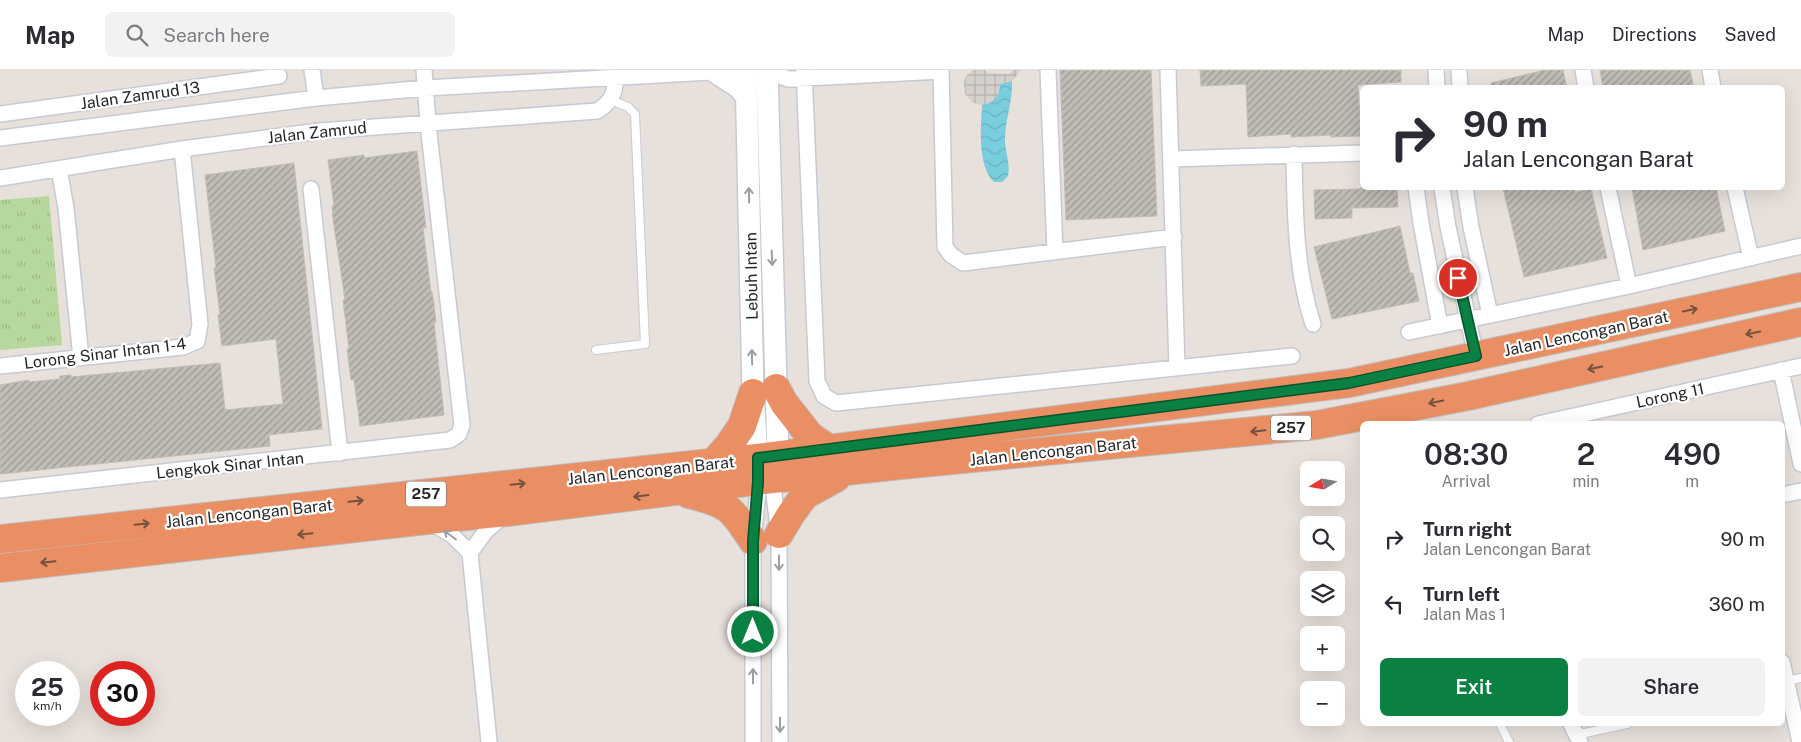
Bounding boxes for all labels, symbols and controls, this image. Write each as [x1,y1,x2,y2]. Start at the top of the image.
search box [105,12,455,57]
text: Map [25,21,75,49]
icon: search [123,21,151,49]
text: Search here [163,24,270,46]
text: Map [1547,24,1584,45]
text: Directions [1612,24,1697,45]
text: Saved [1725,24,1776,45]
street label: Jalan Zamrud 13 [79,78,201,113]
text: 90 m [1463,104,1548,145]
icon: right [1380,105,1445,170]
street label: Jalan Zamrud [266,118,368,147]
text: Jalan Lencongan Barat [1463,146,1694,172]
one-way arrow [744,187,754,203]
street label: Lebuh Intan [741,232,762,320]
one-way arrow [768,250,777,266]
pin [1437,257,1479,299]
icon: arrive [1444,264,1472,292]
one-way arrow [1681,305,1697,315]
street label: Jalan Lencongan Barat [1502,307,1670,360]
one-way arrow [1746,329,1762,338]
street label: Lorong Sinar Intan 1-4 [23,334,187,373]
one-way arrow [748,349,757,365]
one-way arrow [1587,364,1603,373]
street label: Lorong 11 [1634,379,1706,412]
one-way arrow [1428,398,1444,408]
road number: 257 [1271,416,1311,440]
one-way arrow [1251,426,1267,436]
street label: Jalan Lencongan Barat [969,433,1138,470]
text: 08:30 [1424,436,1508,472]
text: 2 [1577,436,1595,472]
text: 490 [1664,436,1721,472]
street label: Lengkok Sinar Intan [155,448,305,483]
street label: Jalan Lencongan Barat [567,452,736,489]
north arrow [1300,461,1345,506]
map controls [1300,461,1345,726]
text: Arrival [1441,472,1491,491]
text: min [1572,472,1600,491]
text: m [1685,472,1699,491]
one-way arrow [509,479,525,489]
road number: 257 [406,482,446,506]
one-way arrow [633,491,649,501]
street label: Jalan Lencongan Barat [165,495,334,532]
one-way arrow [348,496,364,506]
button: search [1300,516,1345,561]
text: Turn right [1423,518,1512,540]
one-way arrow [134,519,150,529]
icon: right [1380,525,1408,553]
text: 90 m [1721,528,1765,550]
one-way arrow [298,529,314,539]
one-way arrow [443,530,457,540]
text: Jalan Lencongan Barat [1423,540,1591,559]
one-way arrow [774,554,784,570]
one-way arrow [40,558,56,567]
button: layers [1300,571,1345,616]
text: Turn left [1423,583,1500,605]
icon: left [1380,590,1408,618]
text: 360 m [1709,593,1765,615]
position arrow [726,605,778,657]
text: Jalan Mas 1 [1423,605,1506,624]
button: + [1300,626,1345,671]
button: Exit [1380,658,1568,716]
button: Share [1578,658,1765,716]
speed limit sign: 30 [90,661,155,726]
one-way arrow [748,668,758,684]
text: 25 [31,672,64,702]
button: − [1300,681,1345,726]
text: km/h [33,699,62,713]
one-way arrow [775,716,785,733]

